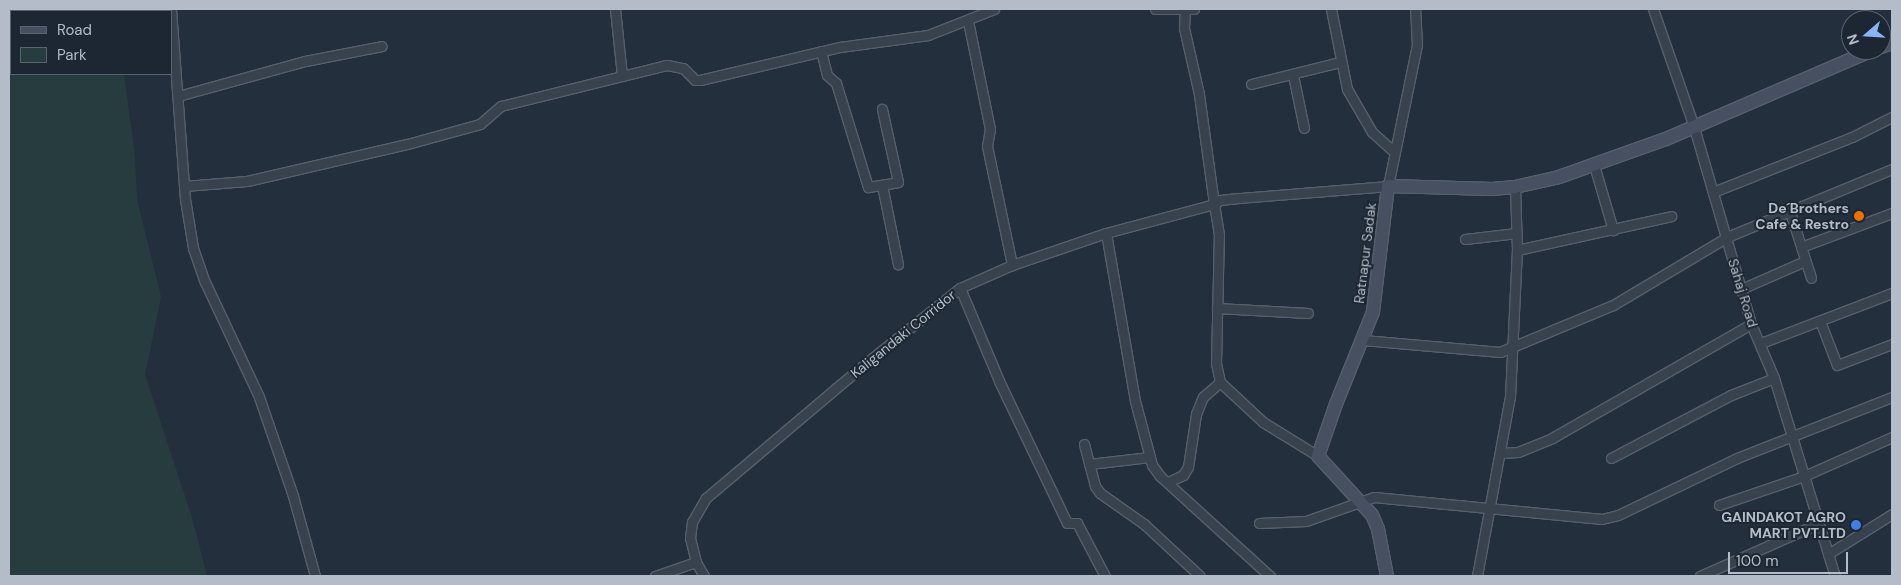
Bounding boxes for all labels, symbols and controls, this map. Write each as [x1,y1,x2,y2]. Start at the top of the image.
legend [10,10,172,75]
north arrow [1841,10,1891,60]
text: Road [57,20,92,40]
text: N [1843,32,1863,47]
text: Park [57,45,87,65]
place label: De´Brothers Cafe & Restro [1755,200,1849,232]
street label: Ratnapur Sadak [1350,202,1380,304]
marker: De´Brothers Cafe & Restro [1853,210,1865,222]
street label: Sahaj Road [1725,257,1761,329]
street label: Kaligandaki Corridor [847,286,959,382]
place label: GAINDAKOT AGRO MART PVT.LTD [1721,509,1846,542]
marker: GAINDAKOT AGRO MART PVT.LTD [1850,519,1862,531]
scale bar [1731,542,1851,574]
text: 100 m [1736,551,1779,571]

